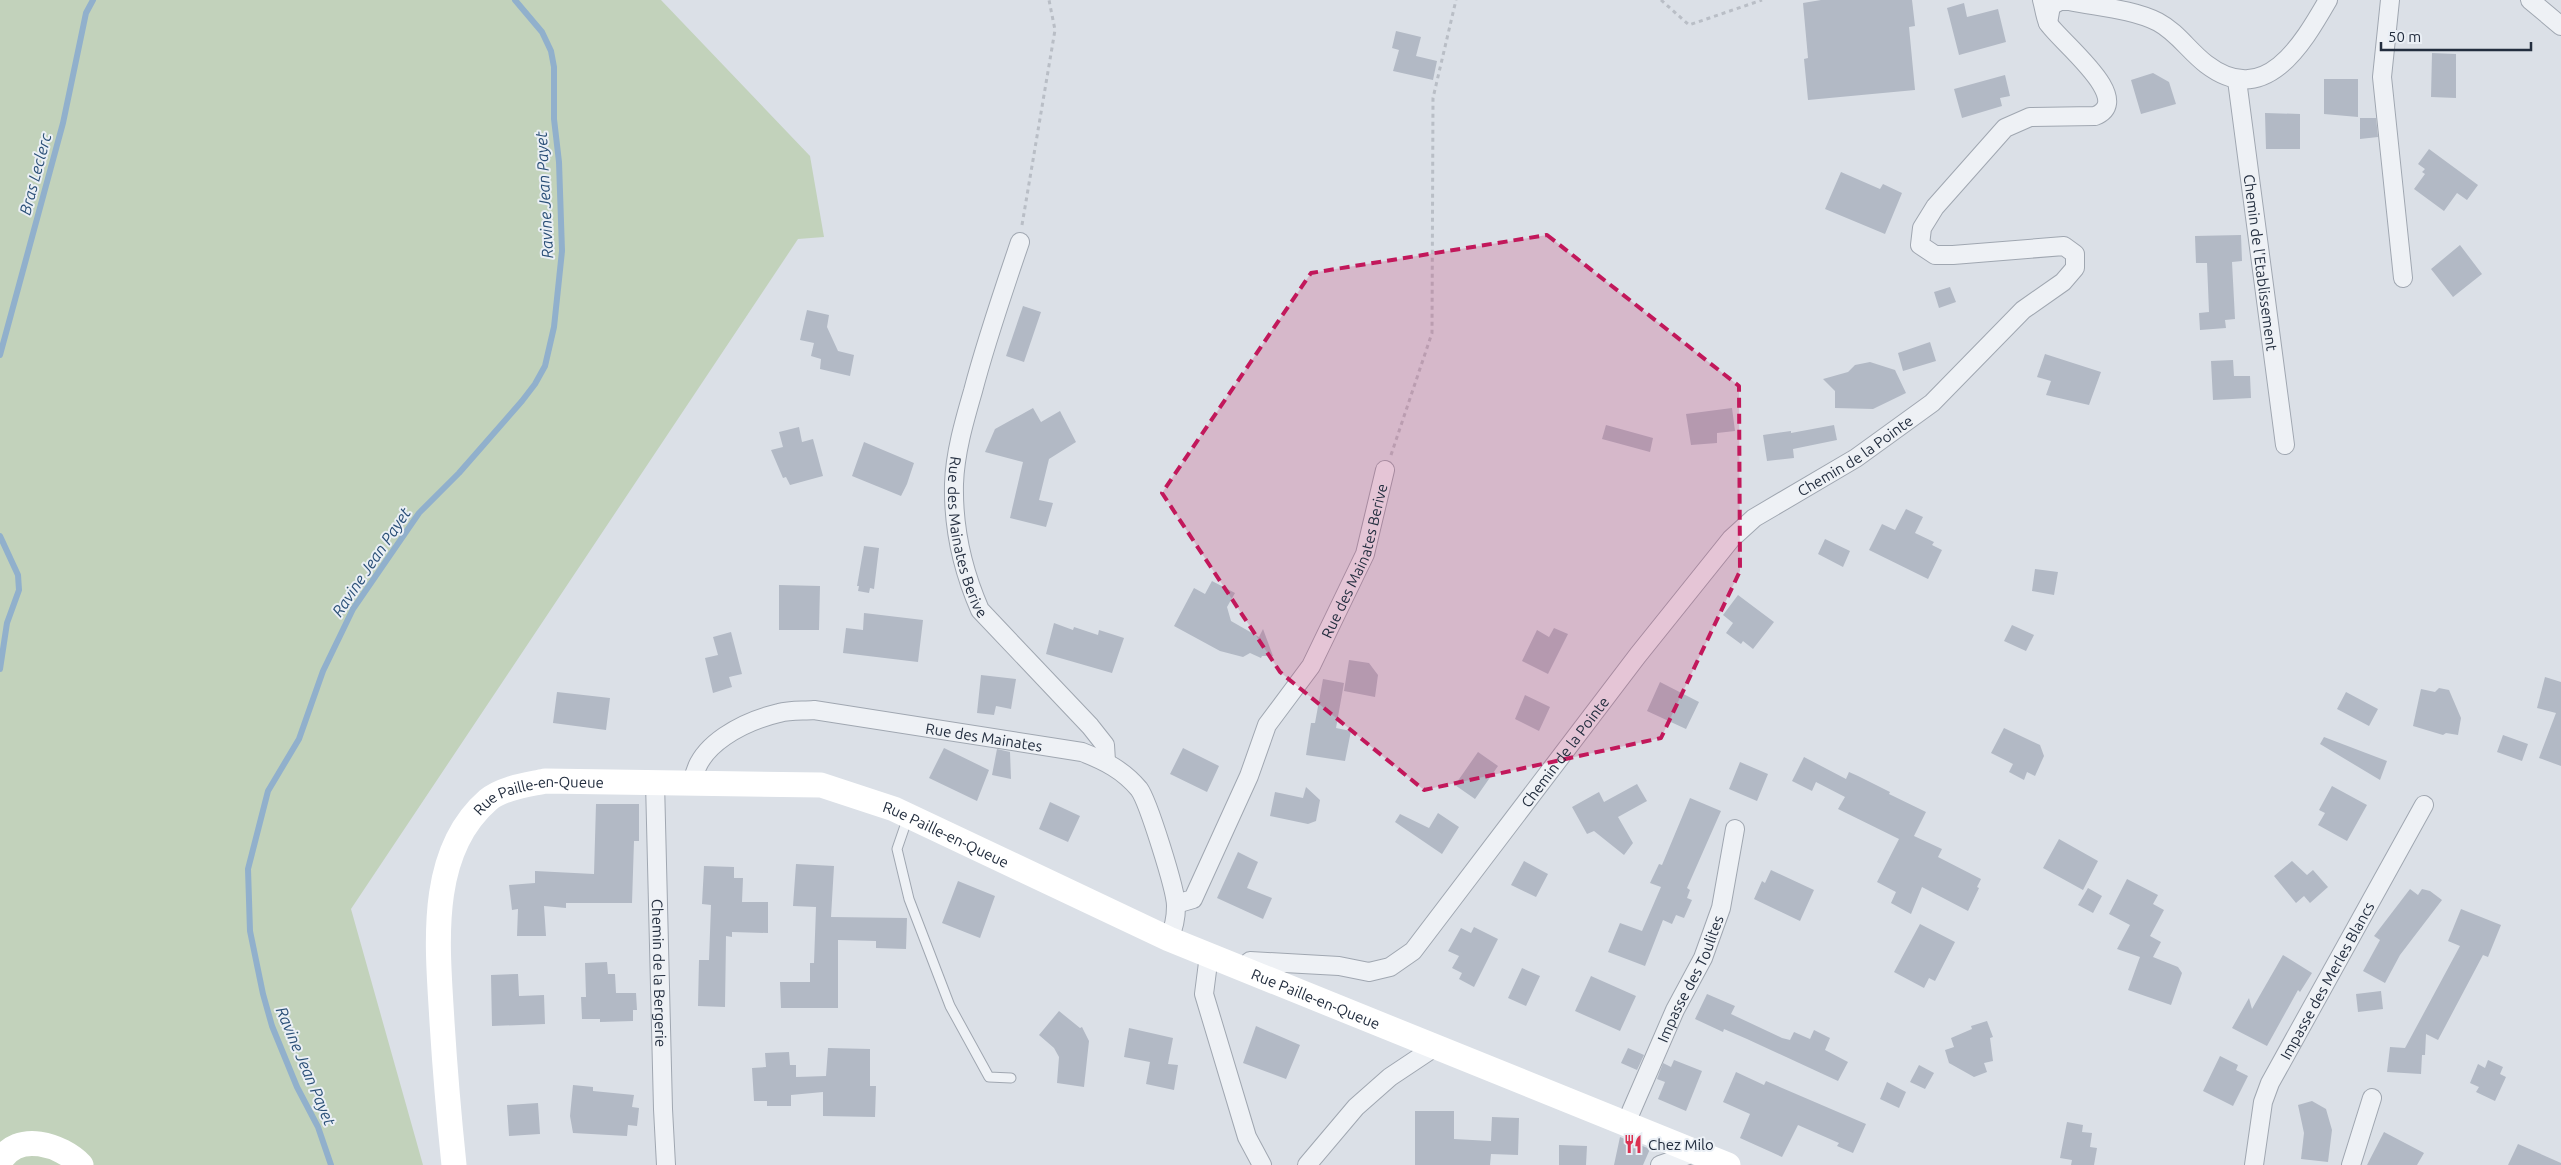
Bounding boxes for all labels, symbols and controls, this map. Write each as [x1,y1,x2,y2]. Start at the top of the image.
scale bar [2381,20,2531,52]
text: 50 m [2388,28,2421,45]
water label: Ravine Jean Payet [532,130,556,259]
water label: Bras Leclerc [15,131,55,217]
street label: Chemin de l'Etablissement [2241,173,2281,352]
street label: Chemin de la Pointe [1794,412,1916,499]
street label: Rue des Mainates Berive [945,455,991,621]
street label: Rue des Mainates Berive [1317,482,1390,641]
water label: Ravine Jean Payet [328,504,414,620]
street label: Chemin de la Pointe [1517,693,1612,810]
street label: Rue des Mainates [924,719,1044,754]
street label: Rue Paille-en-Queue [469,773,604,818]
street label: Rue Paille-en-Queue [881,798,1012,871]
street label: Chemin de la Bergerie [649,899,670,1047]
street label: Impasse des Merles Blancs [2276,899,2377,1062]
street label: Impasse des Toulites [1654,913,1726,1045]
street label: Rue Paille-en-Queue [1249,965,1383,1032]
water label: Ravine Jean Payet [273,1004,339,1129]
restaurant icon: Chez Milo [1622,1133,1644,1155]
place label: Chez Milo [1648,1136,1714,1153]

